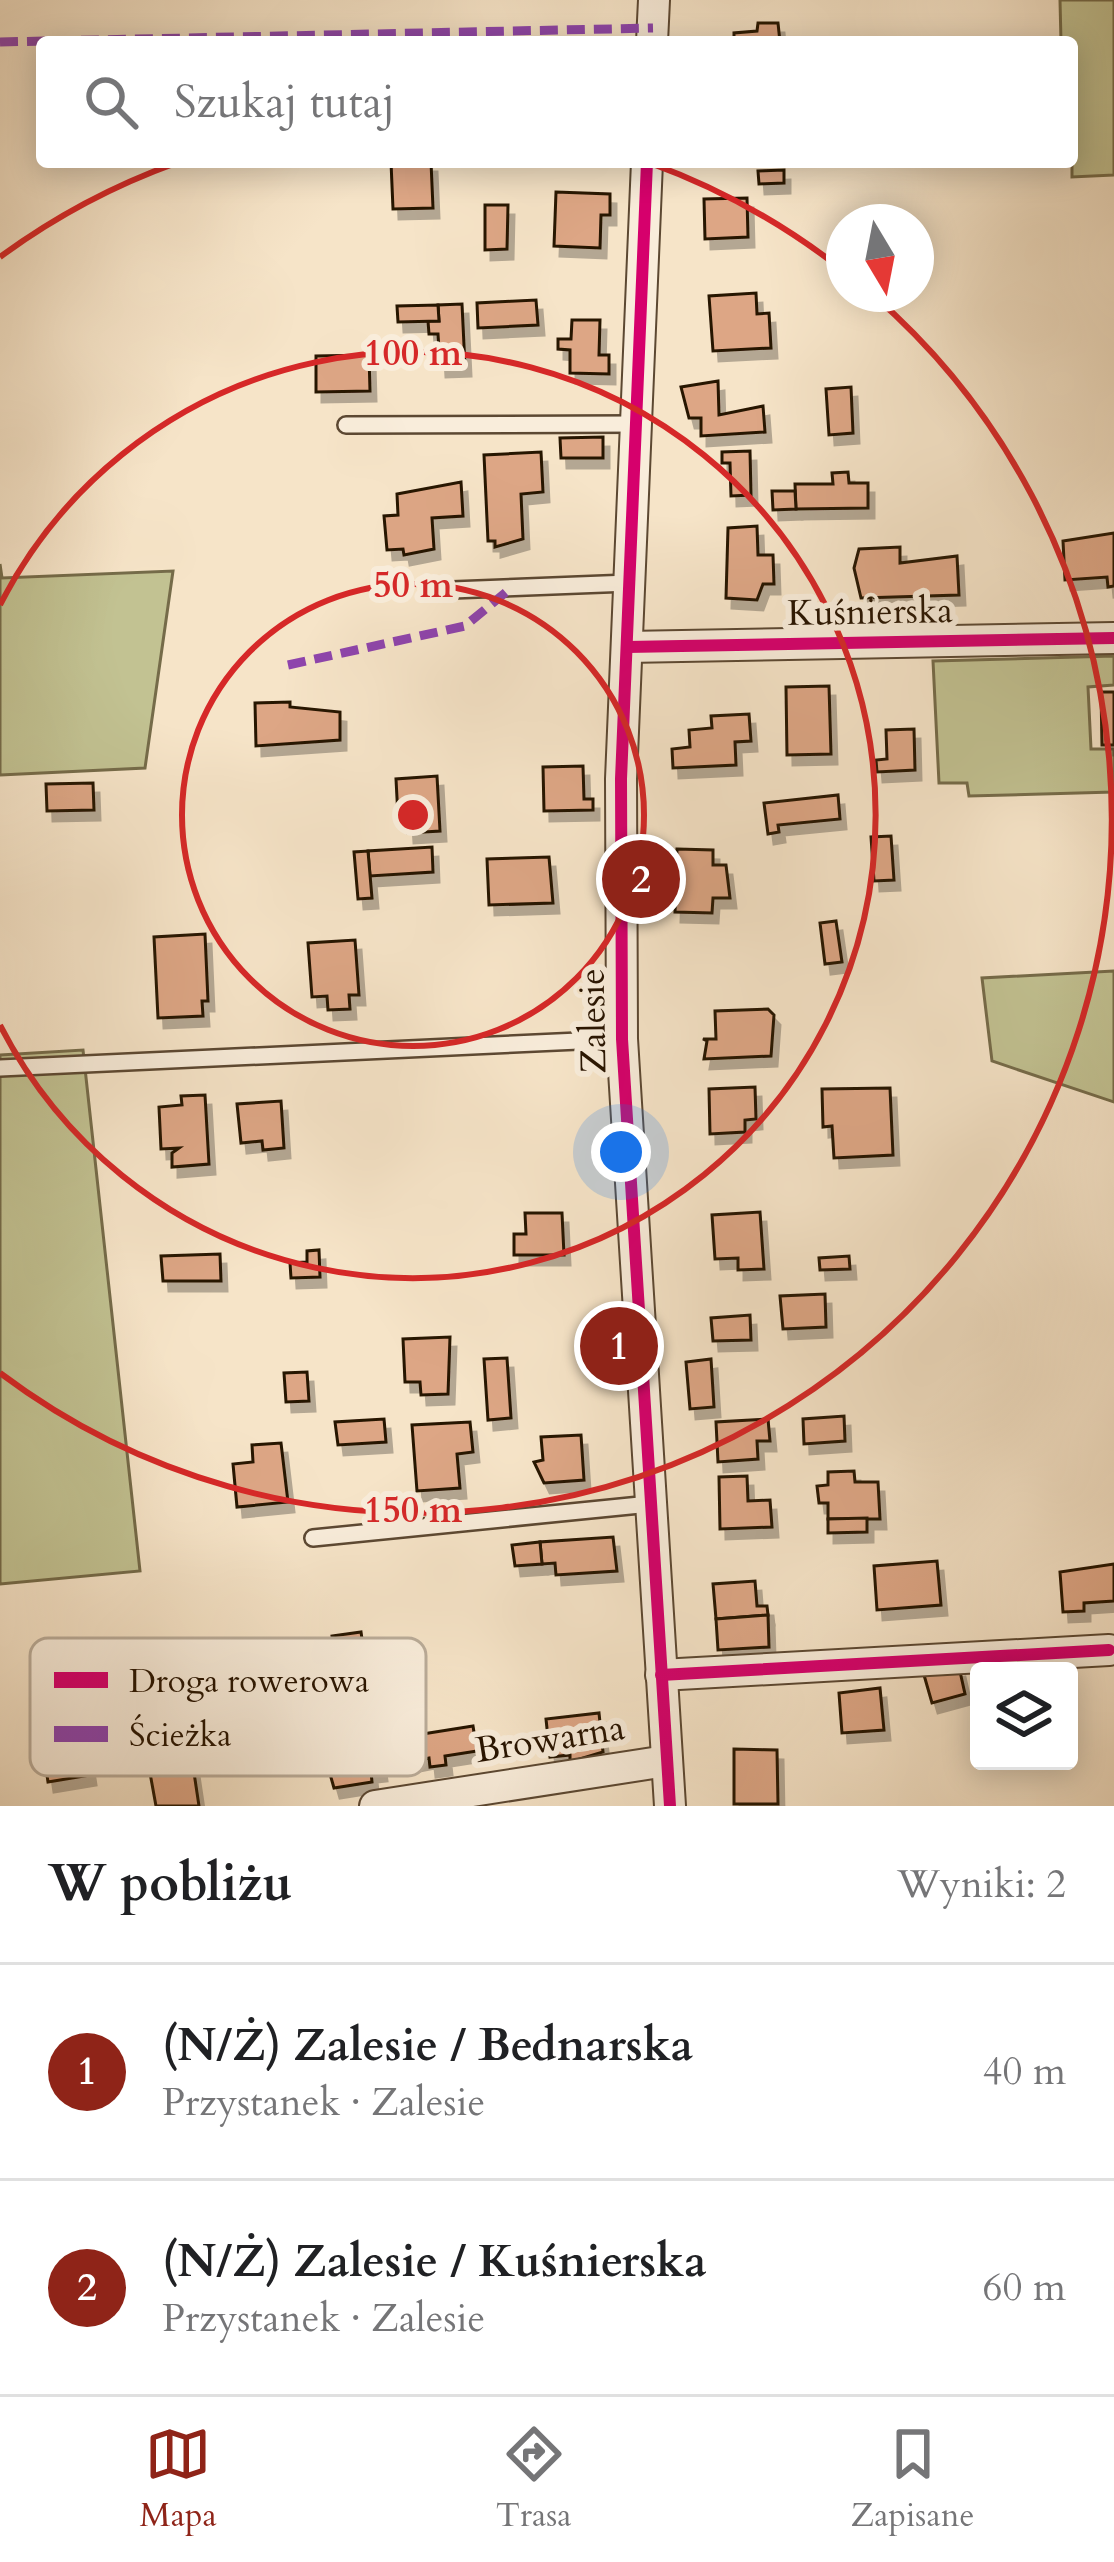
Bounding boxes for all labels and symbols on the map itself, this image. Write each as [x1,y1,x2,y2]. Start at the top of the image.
north arrow [826,204,934,312]
text: 100 m [364,329,463,378]
text: 50 m [373,561,454,610]
street label: Kuśnierska [787,586,954,638]
centre of rings [392,794,434,836]
pin: 2 [602,834,680,924]
street label: Zalesie [568,968,618,1074]
your location [591,1122,651,1182]
pin: 1 [580,1301,658,1391]
text: 150 m [364,1486,463,1535]
legend [30,1638,426,1776]
text: Droga rowerowa [129,1659,369,1704]
street label: Browarna [472,1703,629,1775]
text: Ścieżka [129,1713,232,1758]

